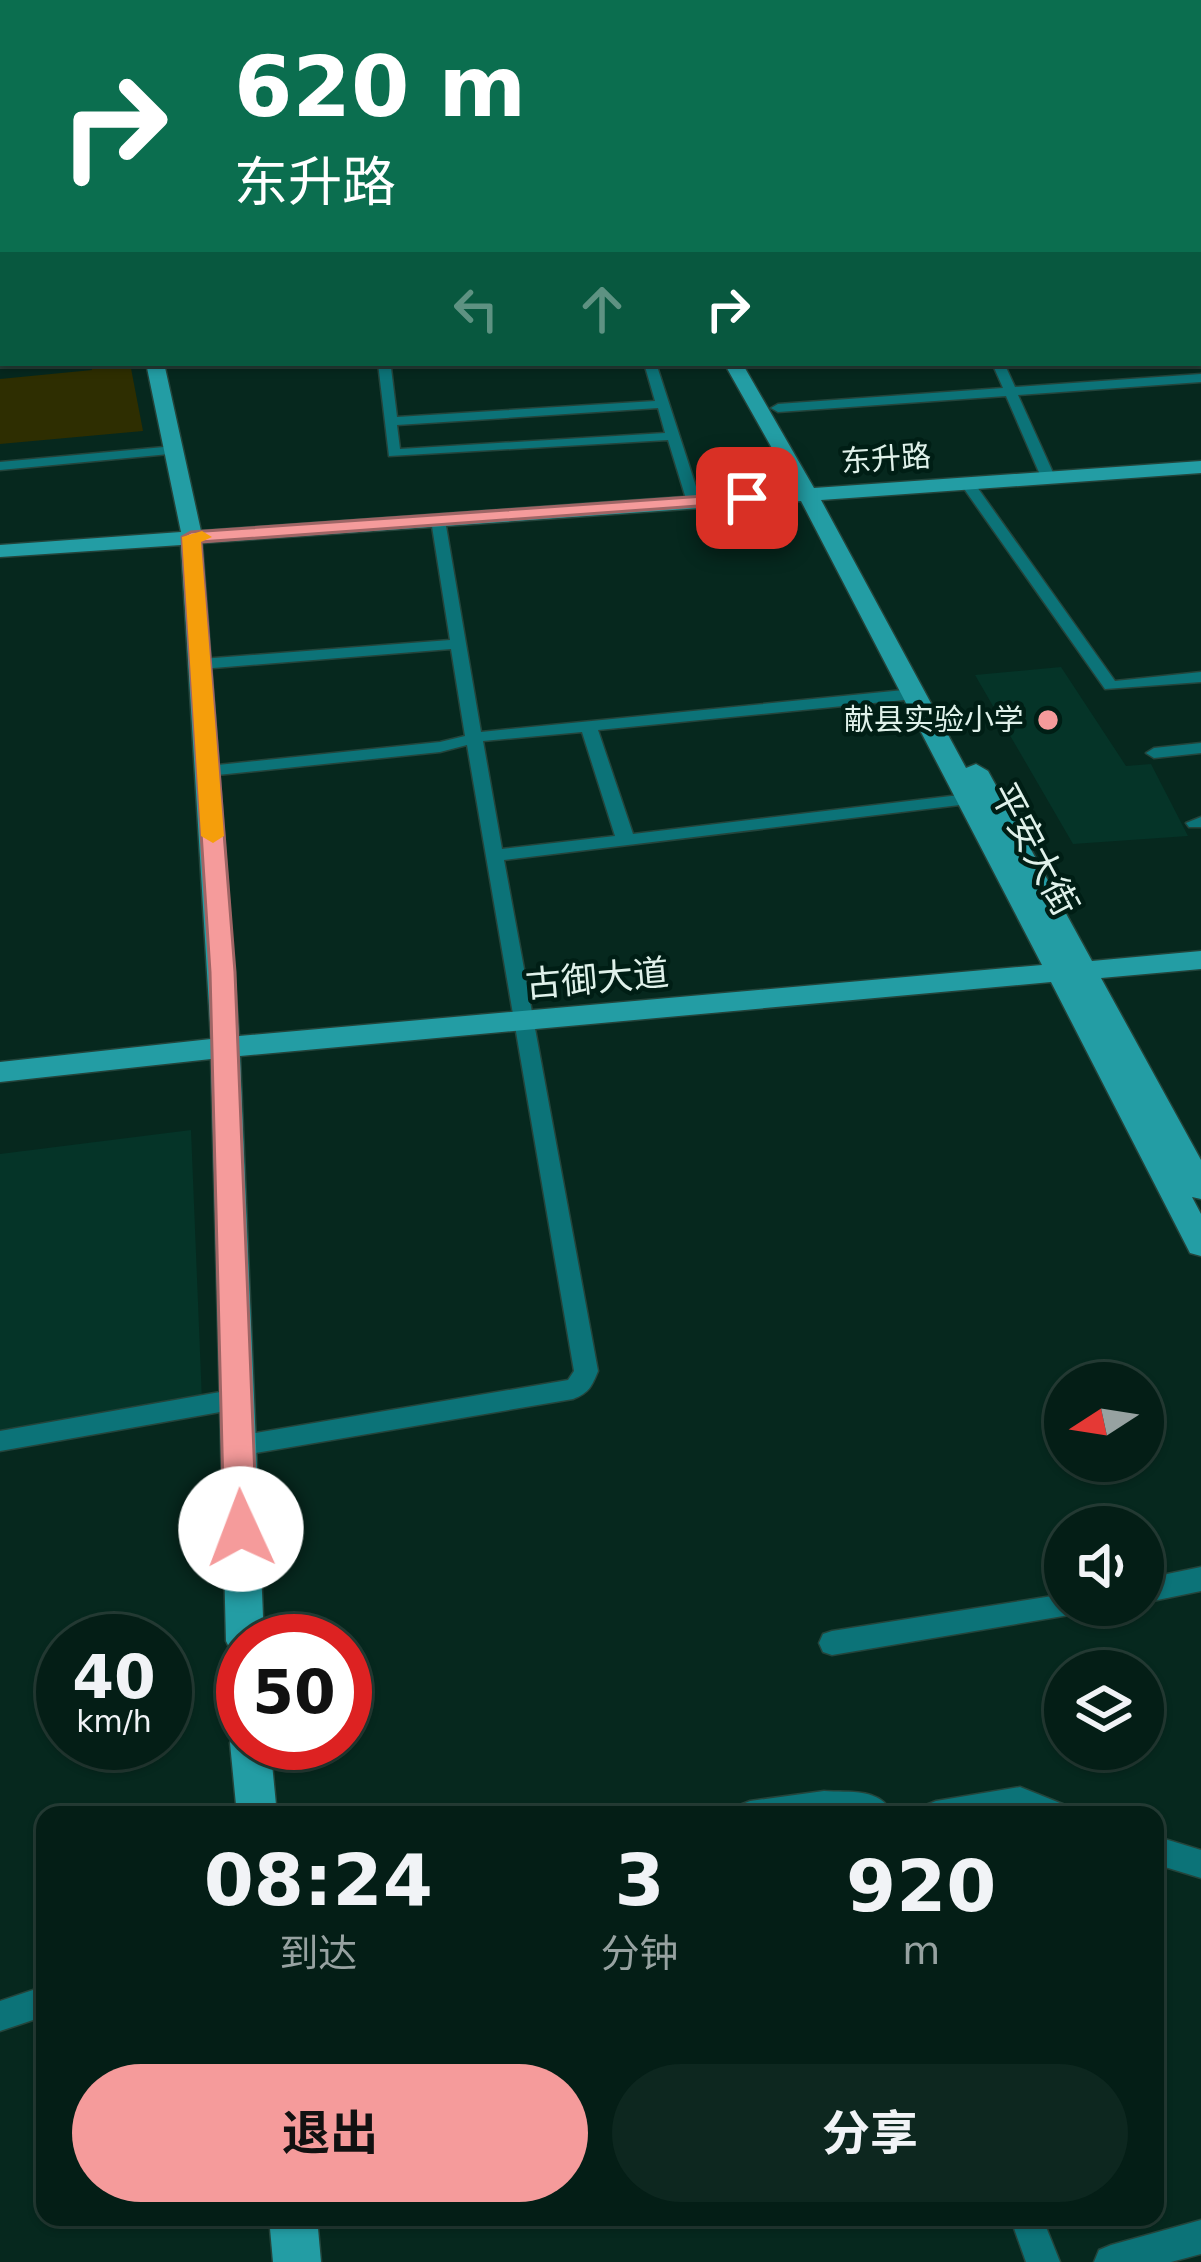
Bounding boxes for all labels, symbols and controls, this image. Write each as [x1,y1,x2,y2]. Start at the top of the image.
text: 620 m [234,38,526,136]
icon: right [36,48,192,204]
text: 东升路 [234,151,396,214]
icon: left [443,276,509,342]
icon: ahead [569,276,635,342]
icon: right [695,276,761,342]
street label: 东升路 [840,438,932,479]
pin [696,447,798,549]
icon: arrive [714,465,780,531]
place label: 献县实验小学 [844,702,1024,737]
marker: 献县实验小学 [1035,707,1061,733]
street label: 平安大街 [983,776,1086,922]
street label: 古御大道 [524,952,671,1005]
north arrow [1044,1362,1164,1482]
map controls [1044,1362,1164,1770]
position arrow [178,1466,304,1592]
button: sound [1044,1506,1164,1626]
speed limit sign: 50 [216,1614,372,1770]
text: 40 [72,1642,156,1712]
button: layers [1044,1650,1164,1770]
text: km/h [76,1704,152,1739]
text: 08:24 [204,1838,433,1922]
text: 3 [614,1838,665,1922]
text: 920 [846,1844,996,1928]
text: m [902,1928,940,1973]
text: 到达 [279,1931,357,1976]
text: 分钟 [600,1931,678,1976]
button: 退出 [72,2064,588,2202]
button: 分享 [612,2064,1128,2202]

